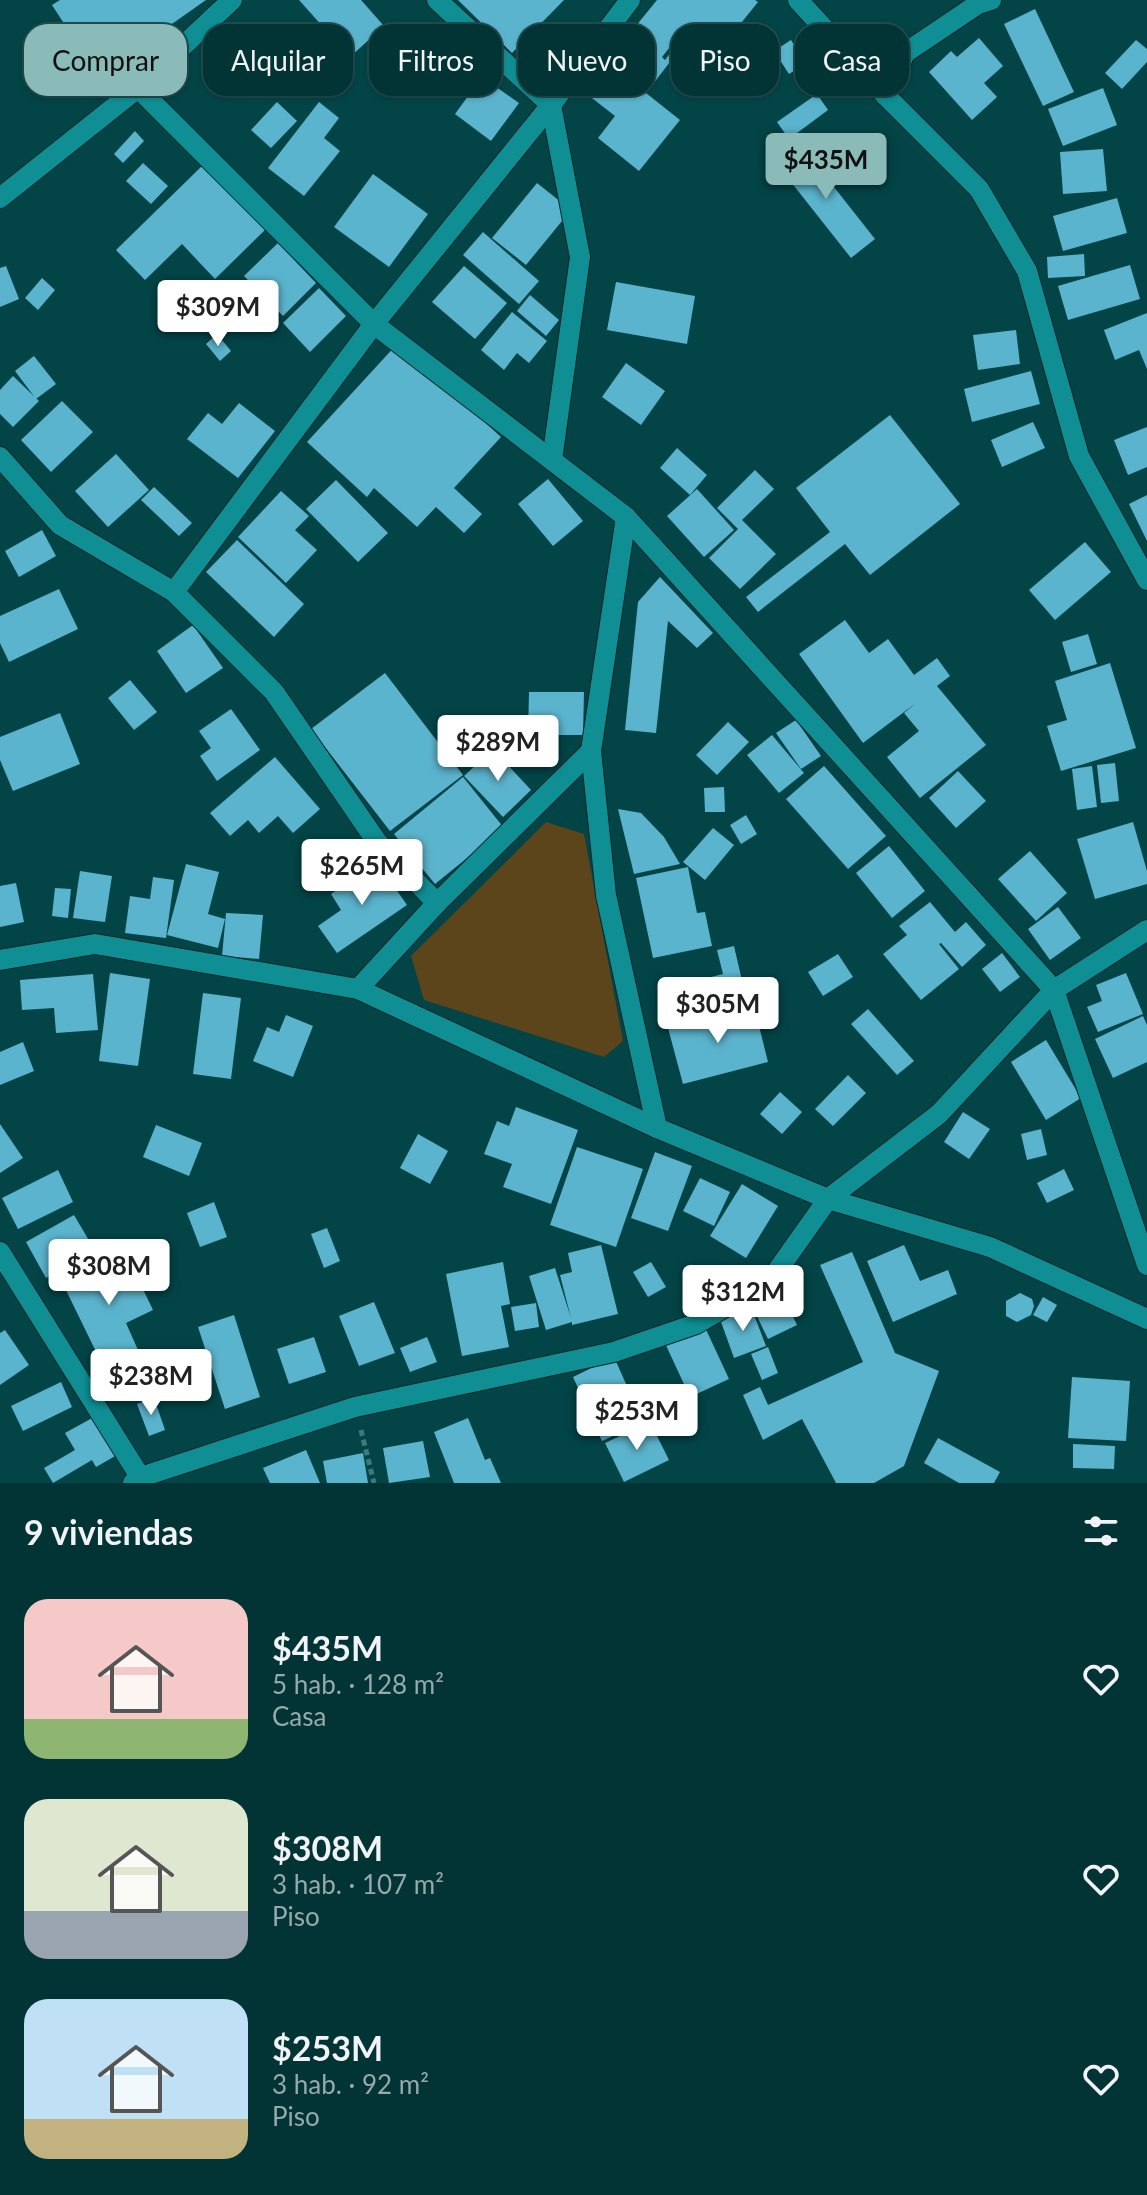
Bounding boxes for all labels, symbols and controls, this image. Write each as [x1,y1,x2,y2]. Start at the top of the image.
chip: Comprar [24,24,187,96]
chip: Alquilar [203,24,353,96]
chip: Filtros [369,24,502,96]
chip: Nuevo [518,24,655,96]
chip: Piso [671,24,779,96]
chip: Casa [795,24,909,96]
pin: $435M [770,133,882,201]
text: $435M [784,143,868,175]
pin: $309M [162,280,274,348]
text: $309M [176,290,260,322]
pin: $289M [442,715,554,783]
text: $289M [456,725,540,757]
pin: $265M [306,839,418,907]
text: $265M [320,849,404,881]
pin: $305M [662,977,774,1045]
text: $305M [676,987,760,1019]
pin: $308M [53,1239,165,1307]
text: $308M [67,1249,151,1281]
pin: $312M [687,1265,799,1333]
text: $312M [701,1275,785,1307]
pin: $238M [95,1349,207,1417]
text: $238M [109,1359,193,1391]
pin: $253M [581,1384,693,1452]
text: $253M [595,1394,679,1426]
icon: filters [1079,1509,1123,1553]
text: 9 viviendas [24,1511,193,1552]
text: $435M [272,1627,383,1668]
icon: home [88,1631,184,1727]
icon: heart [1079,1657,1123,1701]
text: 5 hab. · 128 m² [272,1668,444,1700]
text: Casa [272,1700,326,1732]
text: $308M [272,1827,383,1868]
icon: home [88,1831,184,1927]
icon: heart [1079,1857,1123,1901]
text: 3 hab. · 107 m² [272,1868,444,1900]
text: Piso [272,1900,320,1932]
text: $253M [272,2027,383,2068]
icon: home [88,2031,184,2127]
icon: heart [1079,2057,1123,2101]
text: 3 hab. · 92 m² [272,2068,429,2100]
text: Piso [272,2100,320,2132]

